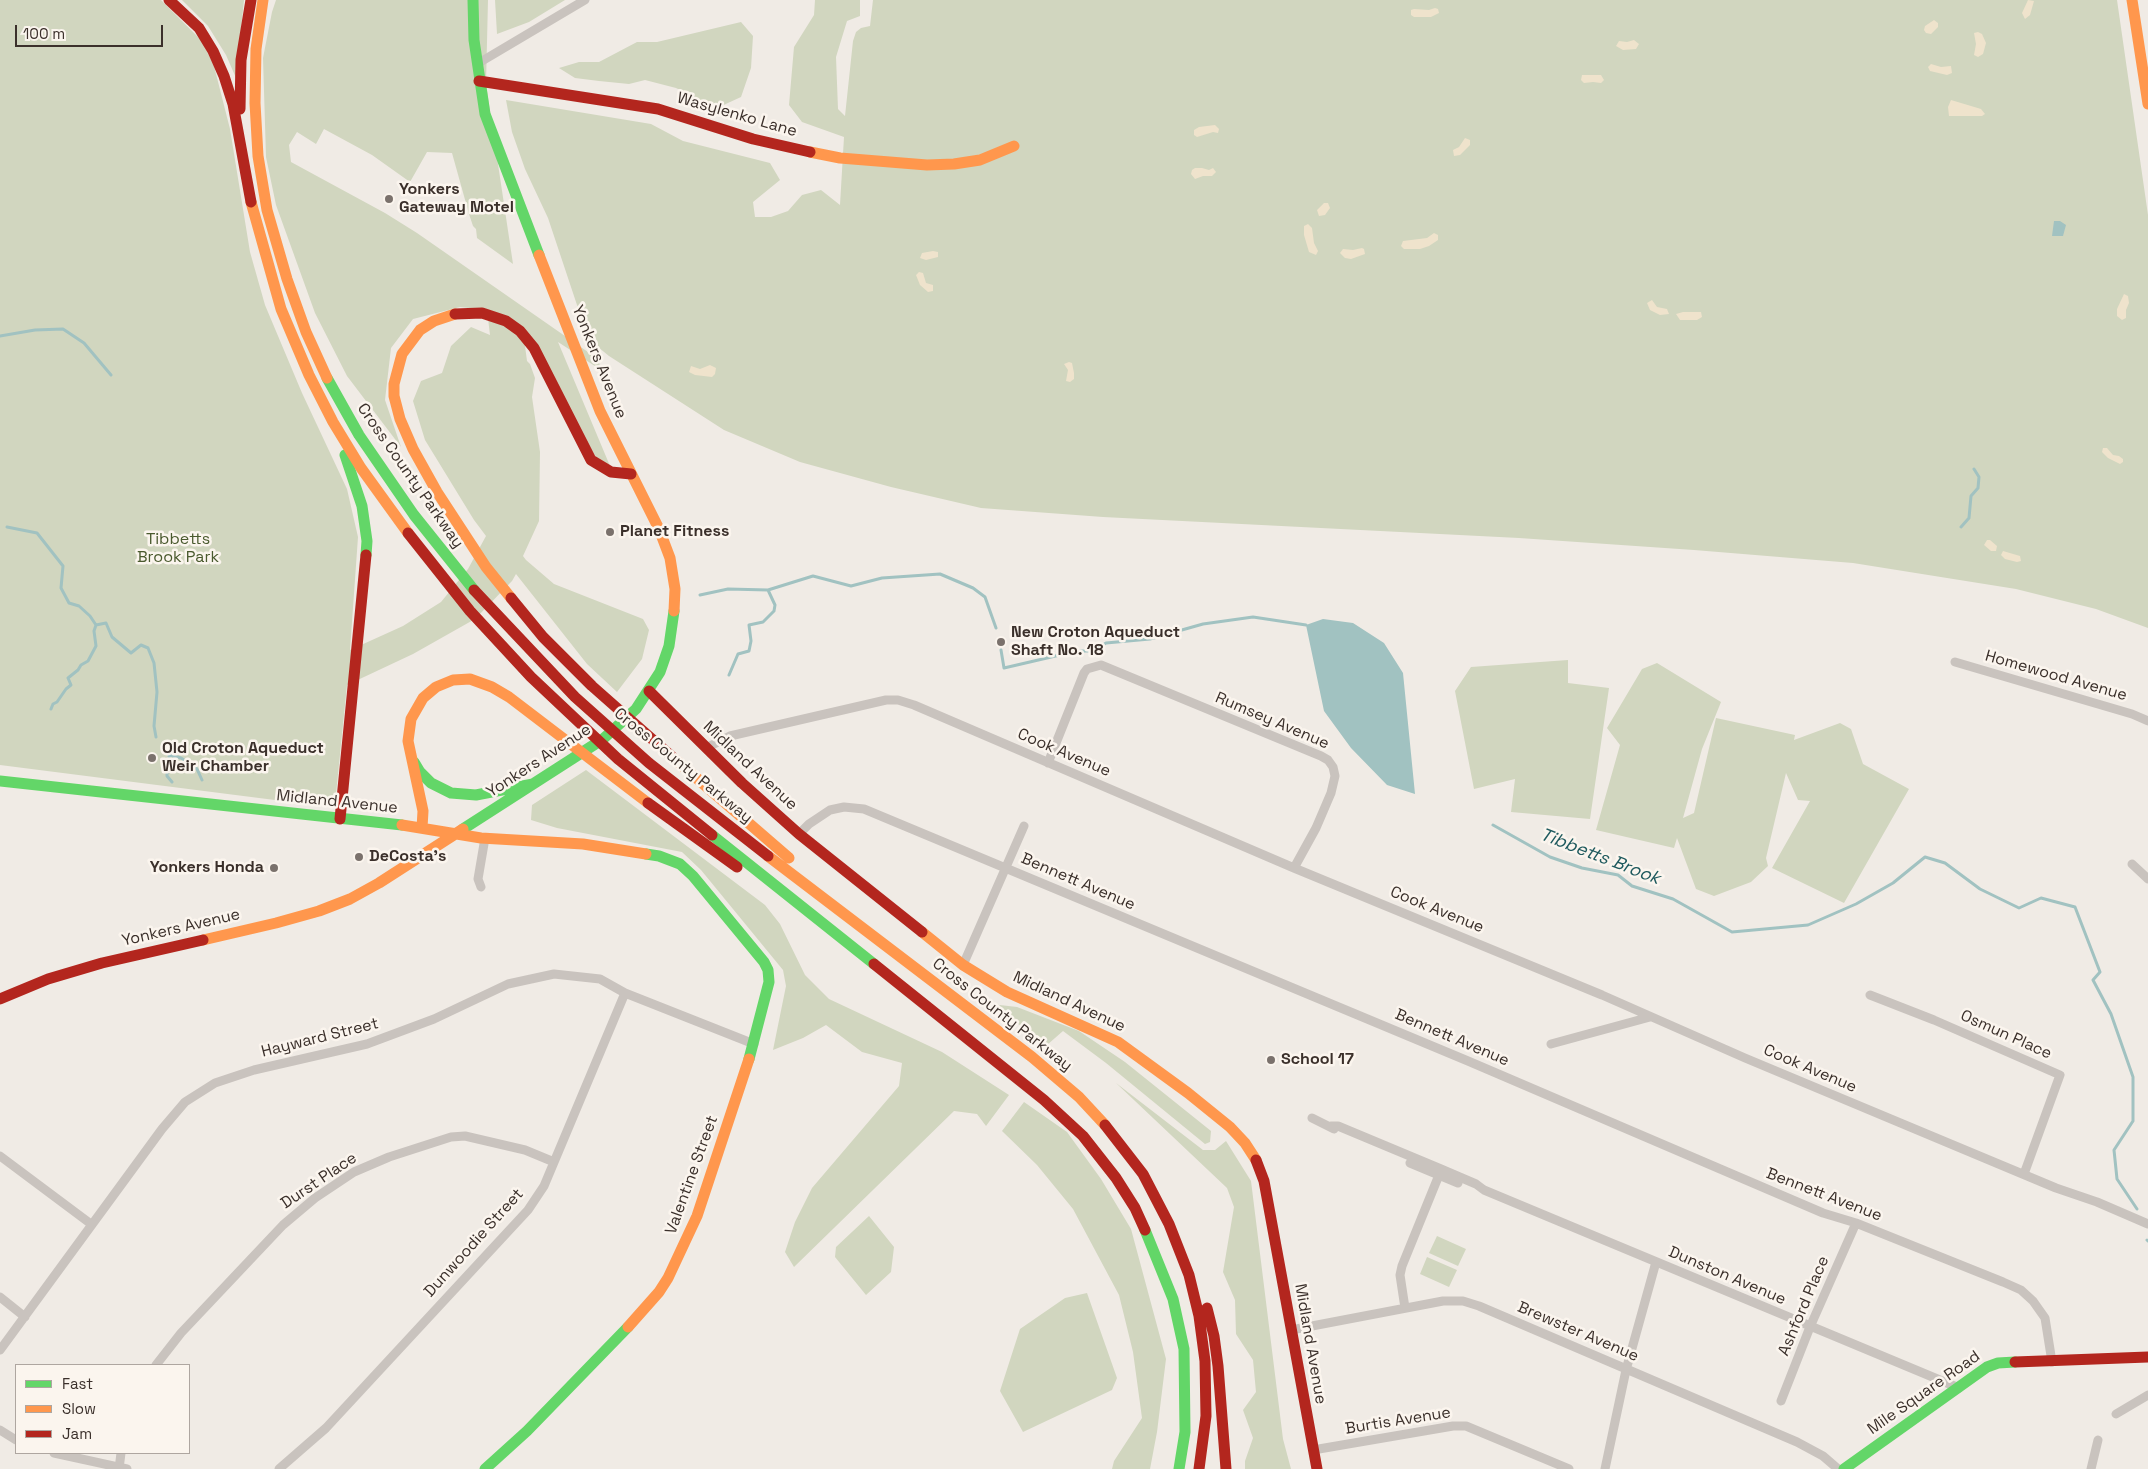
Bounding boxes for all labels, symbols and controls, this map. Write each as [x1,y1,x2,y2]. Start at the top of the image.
scale bar [18,15,165,47]
text: 100 m [23,24,65,43]
street label: Wasylenko Lane [675,89,799,141]
place label: Yonkers Gateway Motel [399,180,514,218]
marker: Yonkers Gateway Motel [383,193,395,205]
street label: Yonkers Avenue [568,302,630,422]
street label: Cross County Parkway [353,400,467,552]
place label: Planet Fitness [620,522,729,542]
marker: Planet Fitness [604,526,616,538]
park label: Tibbetts Brook Park [137,530,219,568]
place label: New Croton Aqueduct Shaft No. 18 [1011,623,1180,661]
marker: New Croton Aqueduct Shaft No. 18 [995,636,1007,648]
street label: Homewood Avenue [1983,647,2129,705]
street label: Rumsey Avenue [1212,688,1332,754]
street label: Cross County Parkway [610,704,756,828]
street label: Midland Avenue [699,717,801,815]
street label: Yonkers Avenue [483,720,595,802]
street label: Cook Avenue [1015,725,1113,781]
place label: Old Croton Aqueduct Weir Chamber [162,739,324,777]
marker: Old Croton Aqueduct Weir Chamber [146,752,158,764]
street label: Midland Avenue [275,786,399,818]
water label: Tibbetts Brook [1537,824,1663,890]
place label: DeCosta's [369,847,446,867]
street label: Bennett Avenue [1018,849,1138,915]
marker: DeCosta's [353,851,365,863]
place label: Yonkers Honda [150,858,264,878]
marker: Yonkers Honda [268,862,280,874]
street label: Cook Avenue [1387,883,1487,937]
street label: Yonkers Avenue [120,905,242,951]
street label: Cross County Parkway [928,954,1076,1076]
street label: Midland Avenue [1010,968,1128,1036]
street label: Bennett Avenue [1392,1005,1512,1071]
street label: Osmun Place [1957,1006,2055,1064]
street label: Hayward Street [259,1014,381,1062]
street label: Cook Avenue [1761,1041,1859,1097]
place label: School 17 [1281,1050,1354,1070]
marker: School 17 [1265,1054,1277,1066]
street label: Valentine Street [662,1113,722,1237]
street label: Durst Place [277,1149,361,1213]
street label: Bennett Avenue [1763,1164,1885,1226]
street label: Dunwoodie Street [420,1185,528,1301]
street label: Dunston Avenue [1665,1243,1789,1309]
street label: Ashford Place [1774,1253,1834,1359]
street label: Midland Avenue [1290,1282,1330,1406]
street label: Brewster Avenue [1515,1298,1641,1366]
street label: Mile Square Road [1864,1347,1984,1439]
legend [15,1364,190,1454]
text: Fast [62,1374,93,1393]
text: Slow [62,1399,96,1418]
street label: Burtis Avenue [1344,1403,1452,1439]
text: Jam [62,1424,92,1443]

